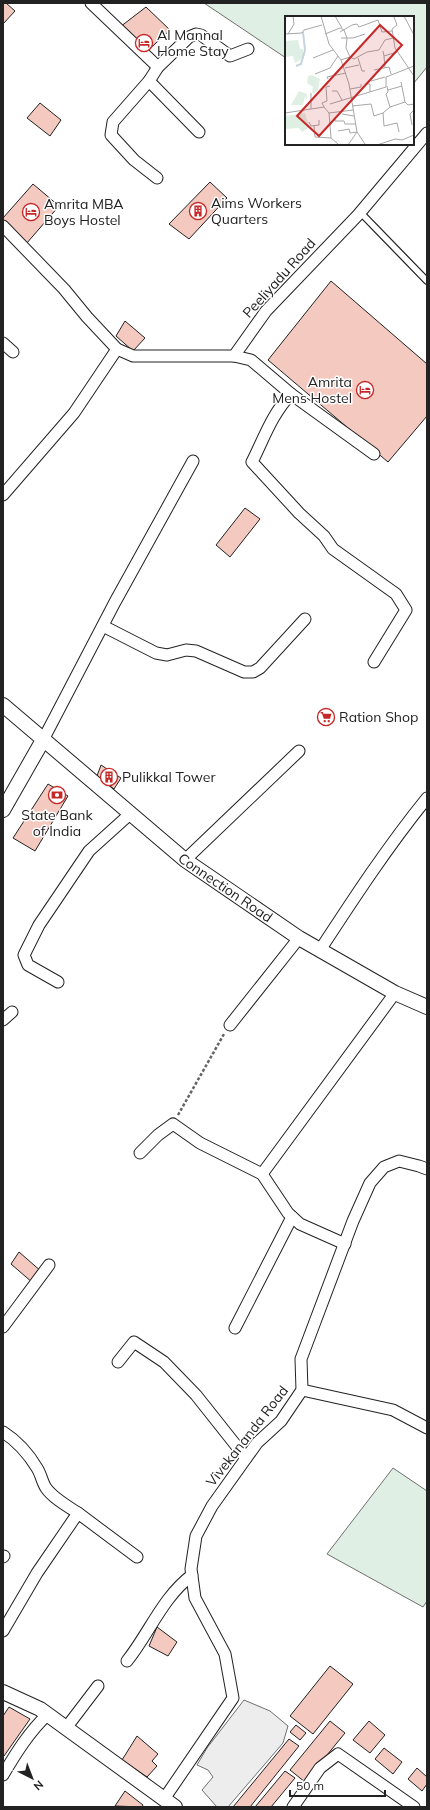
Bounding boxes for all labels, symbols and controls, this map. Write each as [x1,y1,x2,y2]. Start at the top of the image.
inset map [285,16,414,145]
place label: Al Mannal Home Stay [157,26,229,60]
hotel icon: Al Mannal Home Stay [134,33,154,53]
place label: Aims Workers Quarters [211,194,302,228]
place label: Amrita MBA Boys Hostel [44,195,124,229]
building icon: Aims Workers Quarters [188,201,208,221]
hotel icon: Amrita MBA Boys Hostel [21,202,41,222]
street label: Peeliyadu Road [239,235,319,321]
place label: Amrita Mens Hostel [272,373,352,407]
hotel icon: Amrita Mens Hostel [355,380,375,400]
supermarket icon: Ration Shop [316,707,336,727]
place label: Ration Shop [339,708,418,726]
building icon: Pulikkal Tower [99,767,119,787]
place label: Pulikkal Tower [122,768,216,786]
bank icon: State Bank of India [47,785,67,805]
place label: State Bank of India [21,806,94,840]
street label: Connection Road [174,849,276,926]
street label: Vivekananda Road [202,1382,292,1490]
north arrow [12,1758,52,1798]
scale bar [290,1772,385,1798]
text: N [31,1777,46,1793]
text: 50 m [296,1778,324,1793]

